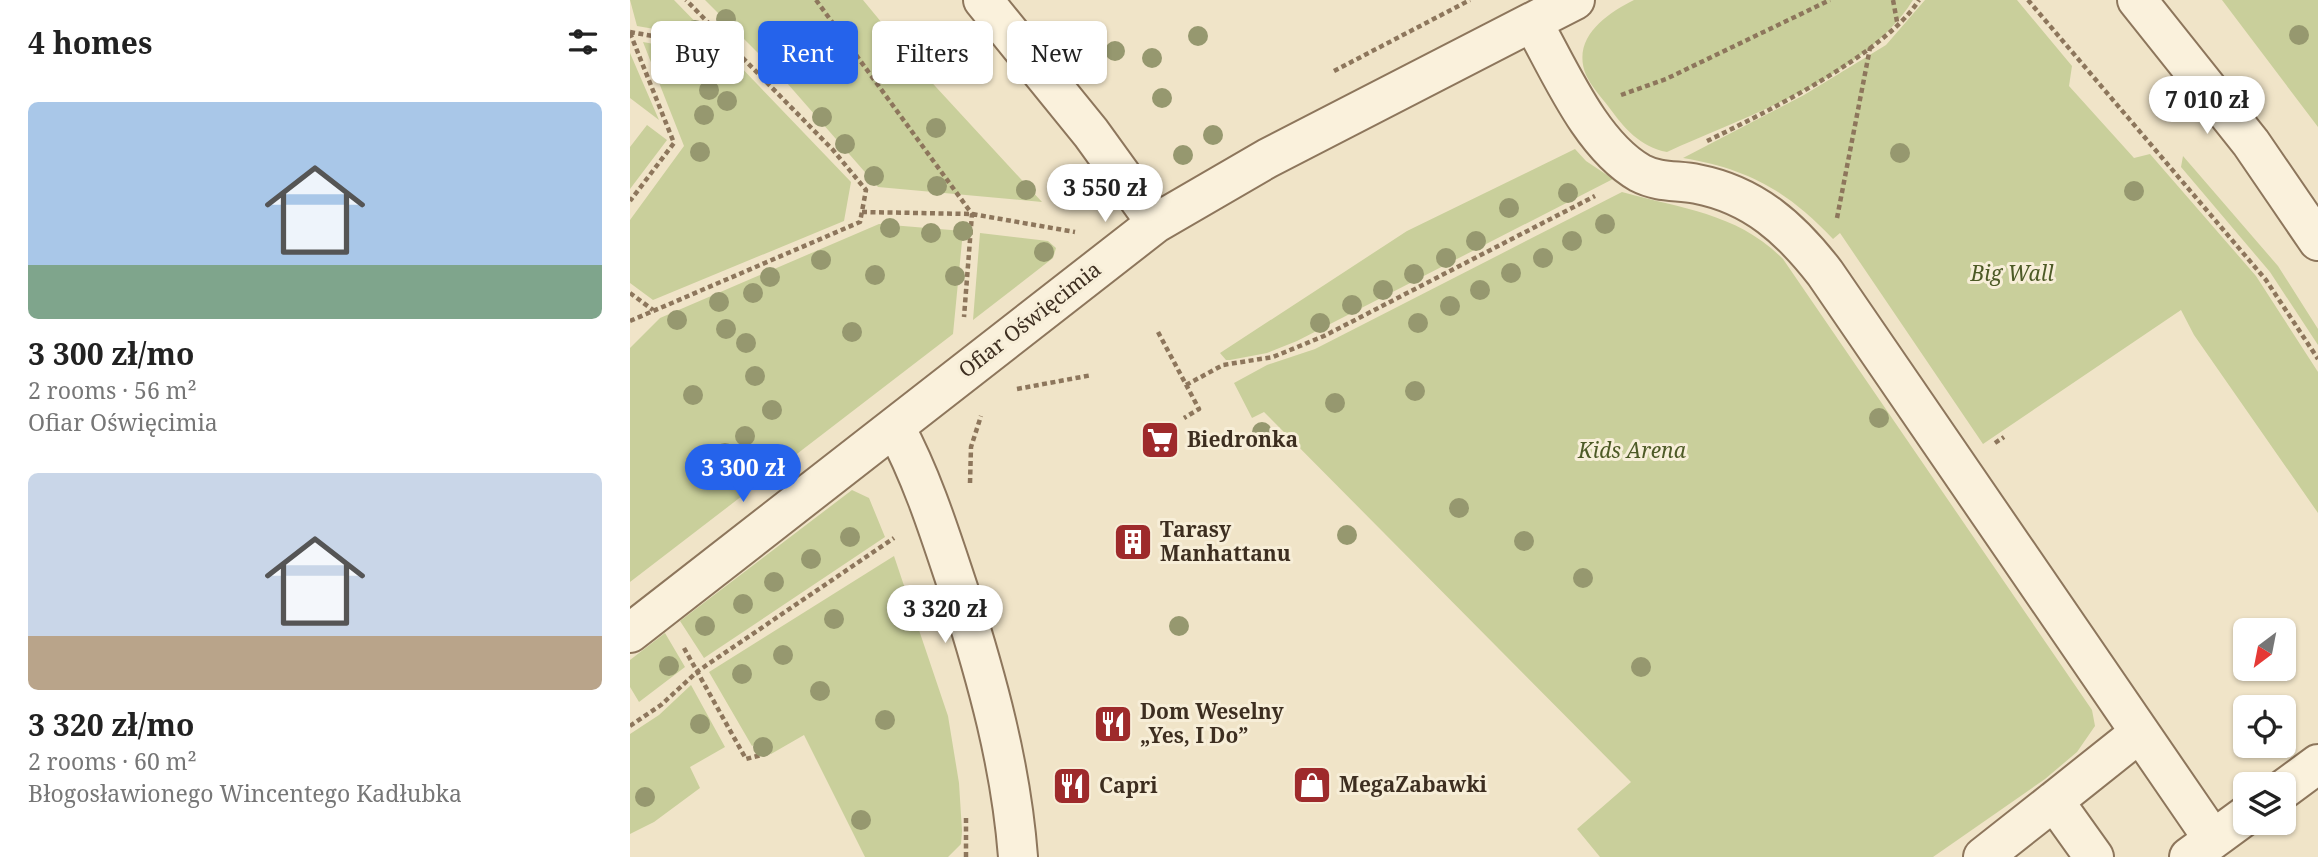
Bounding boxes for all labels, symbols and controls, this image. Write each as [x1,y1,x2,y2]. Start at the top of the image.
chip: Buy [651,21,744,84]
chip: Rent [758,21,858,84]
chip: Filters [872,21,993,84]
chip: New [1007,21,1107,84]
text: 4 homes [28,22,152,63]
icon: filters [564,23,602,61]
pin: 7 010 zł [2135,76,2279,136]
text: 7 010 zł [2165,83,2249,115]
icon: home [252,147,378,273]
pin: 3 550 zł [1033,164,1177,224]
text: 3 550 zł [1063,171,1147,203]
street label: Ofiar Oświęcimia [953,255,1106,384]
park label: Big Wall [1969,259,2054,287]
text: 3 300 zł/mo [28,333,194,374]
text: 2 rooms · 56 m² [28,374,197,406]
text: Ofiar Oświęcimia [28,406,218,438]
supermarket icon: Biedronka [1139,419,1181,461]
place label: Biedronka [1187,425,1298,453]
park label: Kids Arena [1577,436,1687,464]
pin: 3 300 zł [671,444,815,504]
text: 3 300 zł [701,451,785,483]
place label: Tarasy Manhattanu [1160,515,1291,567]
icon: home [252,518,378,644]
building icon: Tarasy Manhattanu [1112,521,1154,563]
pin: 3 320 zł [873,586,1017,645]
text: 3 320 zł [903,592,987,624]
north arrow [2233,618,2296,681]
map controls [2233,618,2296,835]
button: locate [2233,695,2296,758]
place label: Dom Weselny „Yes, I Do” [1140,697,1284,749]
restaurant icon: Dom Weselny „Yes, I Do” [1092,703,1134,745]
text: 3 320 zł/mo [28,704,194,745]
text: 2 rooms · 60 m² [28,745,197,777]
shop icon: MegaZabawki [1291,764,1333,806]
restaurant icon: Capri [1051,765,1093,807]
place label: MegaZabawki [1339,770,1488,798]
place label: Capri [1099,771,1158,799]
button: layers [2233,772,2296,835]
text: Błogosławionego Wincentego Kadłubka [28,777,462,809]

